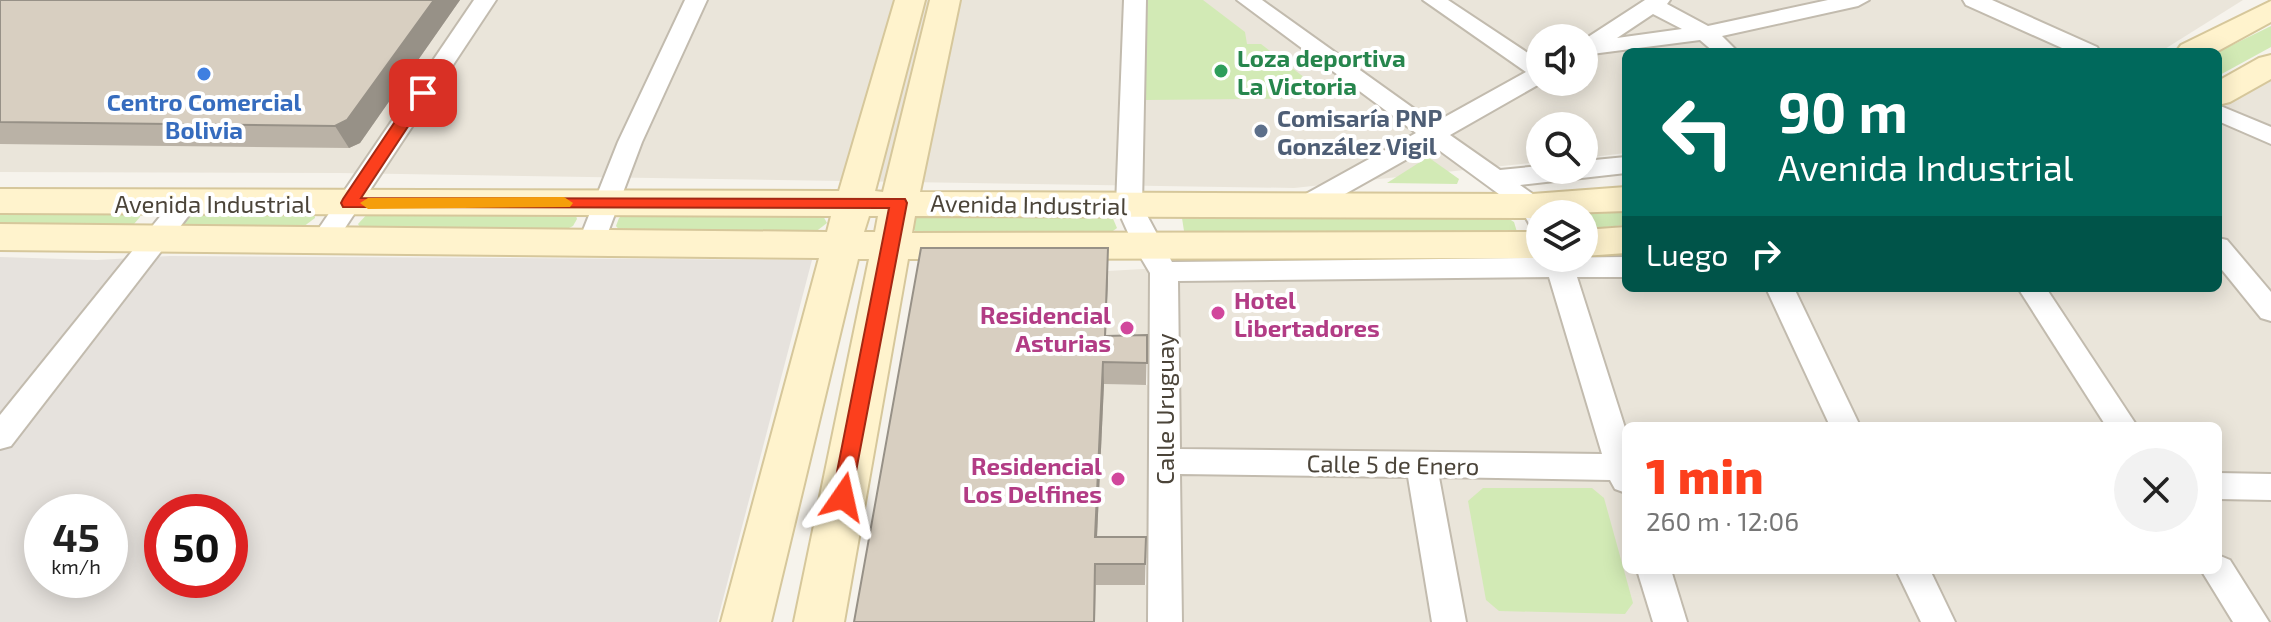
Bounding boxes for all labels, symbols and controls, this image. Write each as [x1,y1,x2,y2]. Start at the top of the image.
map controls [1526,24,1598,272]
button: sound [1526,24,1598,96]
place label: Loza deportiva La Victoria [1237,43,1406,100]
pin [389,59,457,127]
marker: Loza deportiva La Victoria [1212,62,1230,80]
marker: Centro Comercial Bolivia [195,65,213,83]
icon: arrive [401,71,445,115]
text: 90 m [1778,77,1908,144]
icon: left [1646,80,1750,184]
place label: Centro Comercial Bolivia [107,87,301,144]
place label: Comisaría PNP González Vigil [1277,103,1442,160]
button: search [1526,112,1598,184]
marker: Comisaría PNP González Vigil [1252,122,1270,140]
text: Avenida Industrial [1778,145,2073,188]
street label: Avenida Industrial [930,188,1128,220]
street label: Avenida Industrial [115,189,311,218]
button: layers [1526,200,1598,272]
icon: right [1744,232,1788,276]
text: Luego [1646,236,1728,272]
place label: Hotel Libertadores [1234,285,1380,342]
place label: Residencial Asturias [980,300,1111,357]
marker: Hotel Libertadores [1209,304,1227,322]
marker: Residencial Asturias [1118,319,1136,337]
street label: Calle Uruguay [1150,333,1179,485]
text: 1 min [1646,446,1764,504]
street label: Calle 5 de Enero [1306,448,1480,480]
button: close [2114,448,2198,532]
place label: Residencial Los Delfines [963,451,1102,508]
position arrow [801,455,885,539]
marker: Residencial Los Delfines [1109,470,1127,488]
speed limit sign: 50 [144,494,248,598]
text: 260 m · 12:06 [1646,505,1799,536]
text: 45 [52,512,100,560]
text: km/h [51,554,101,578]

